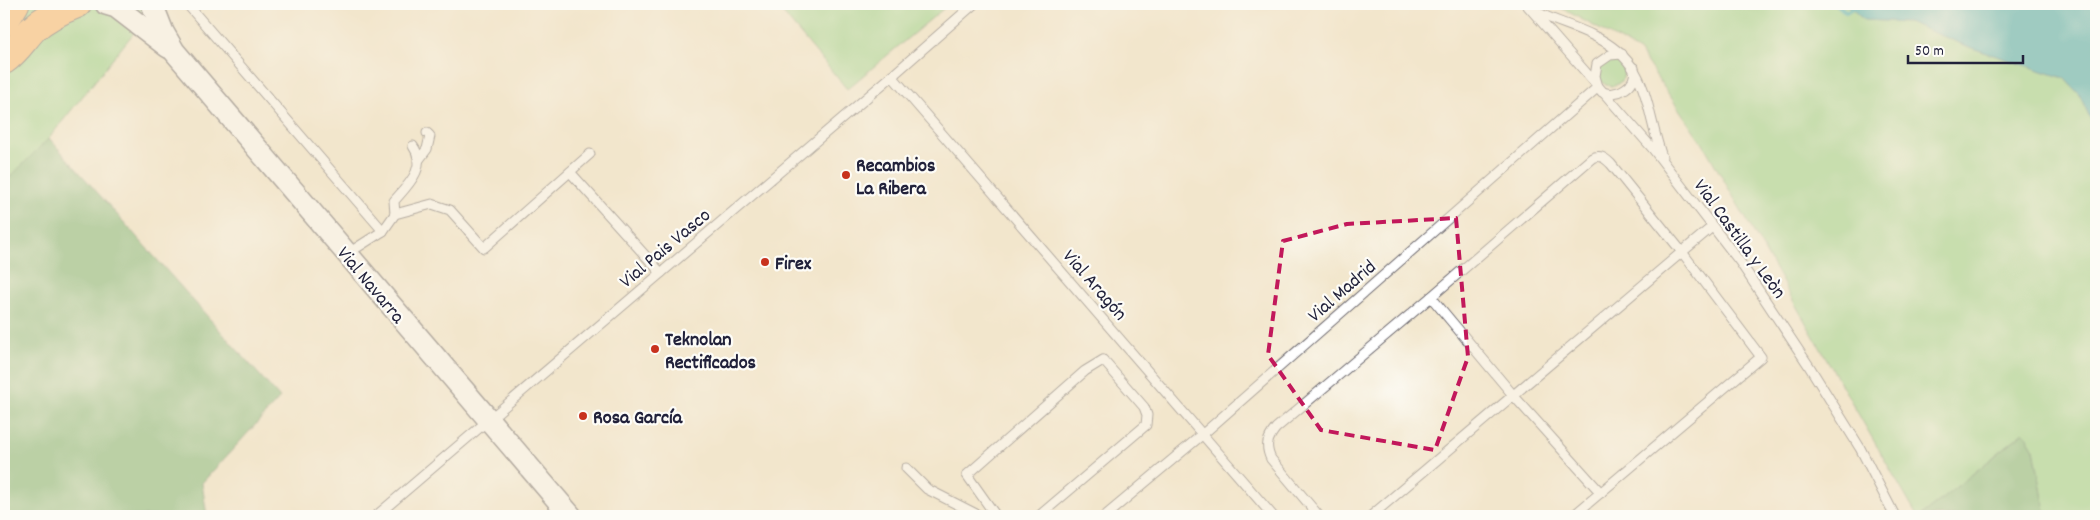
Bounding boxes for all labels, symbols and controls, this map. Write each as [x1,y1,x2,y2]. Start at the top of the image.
scale bar [1908,32,2022,64]
text: 50 m [1915,41,1944,63]
place label: Recambios La Ribera [856,153,935,204]
marker: Recambios La Ribera [840,169,852,181]
street label: Vial Castilla y Leòn [1686,174,1792,305]
street label: Vial Pais Vasco [614,203,718,296]
street label: Vial Navarra [329,241,411,331]
street label: Vial Aragón [1055,244,1133,328]
place label: Firex [775,251,812,279]
street label: Vial Madrid [1302,254,1383,330]
marker: Firex [759,256,771,268]
place label: Teknolan Rectificados [665,327,756,378]
marker: Teknolan Rectificados [649,343,661,355]
place label: Rosa García [593,405,683,433]
marker: Rosa García [577,410,589,422]

